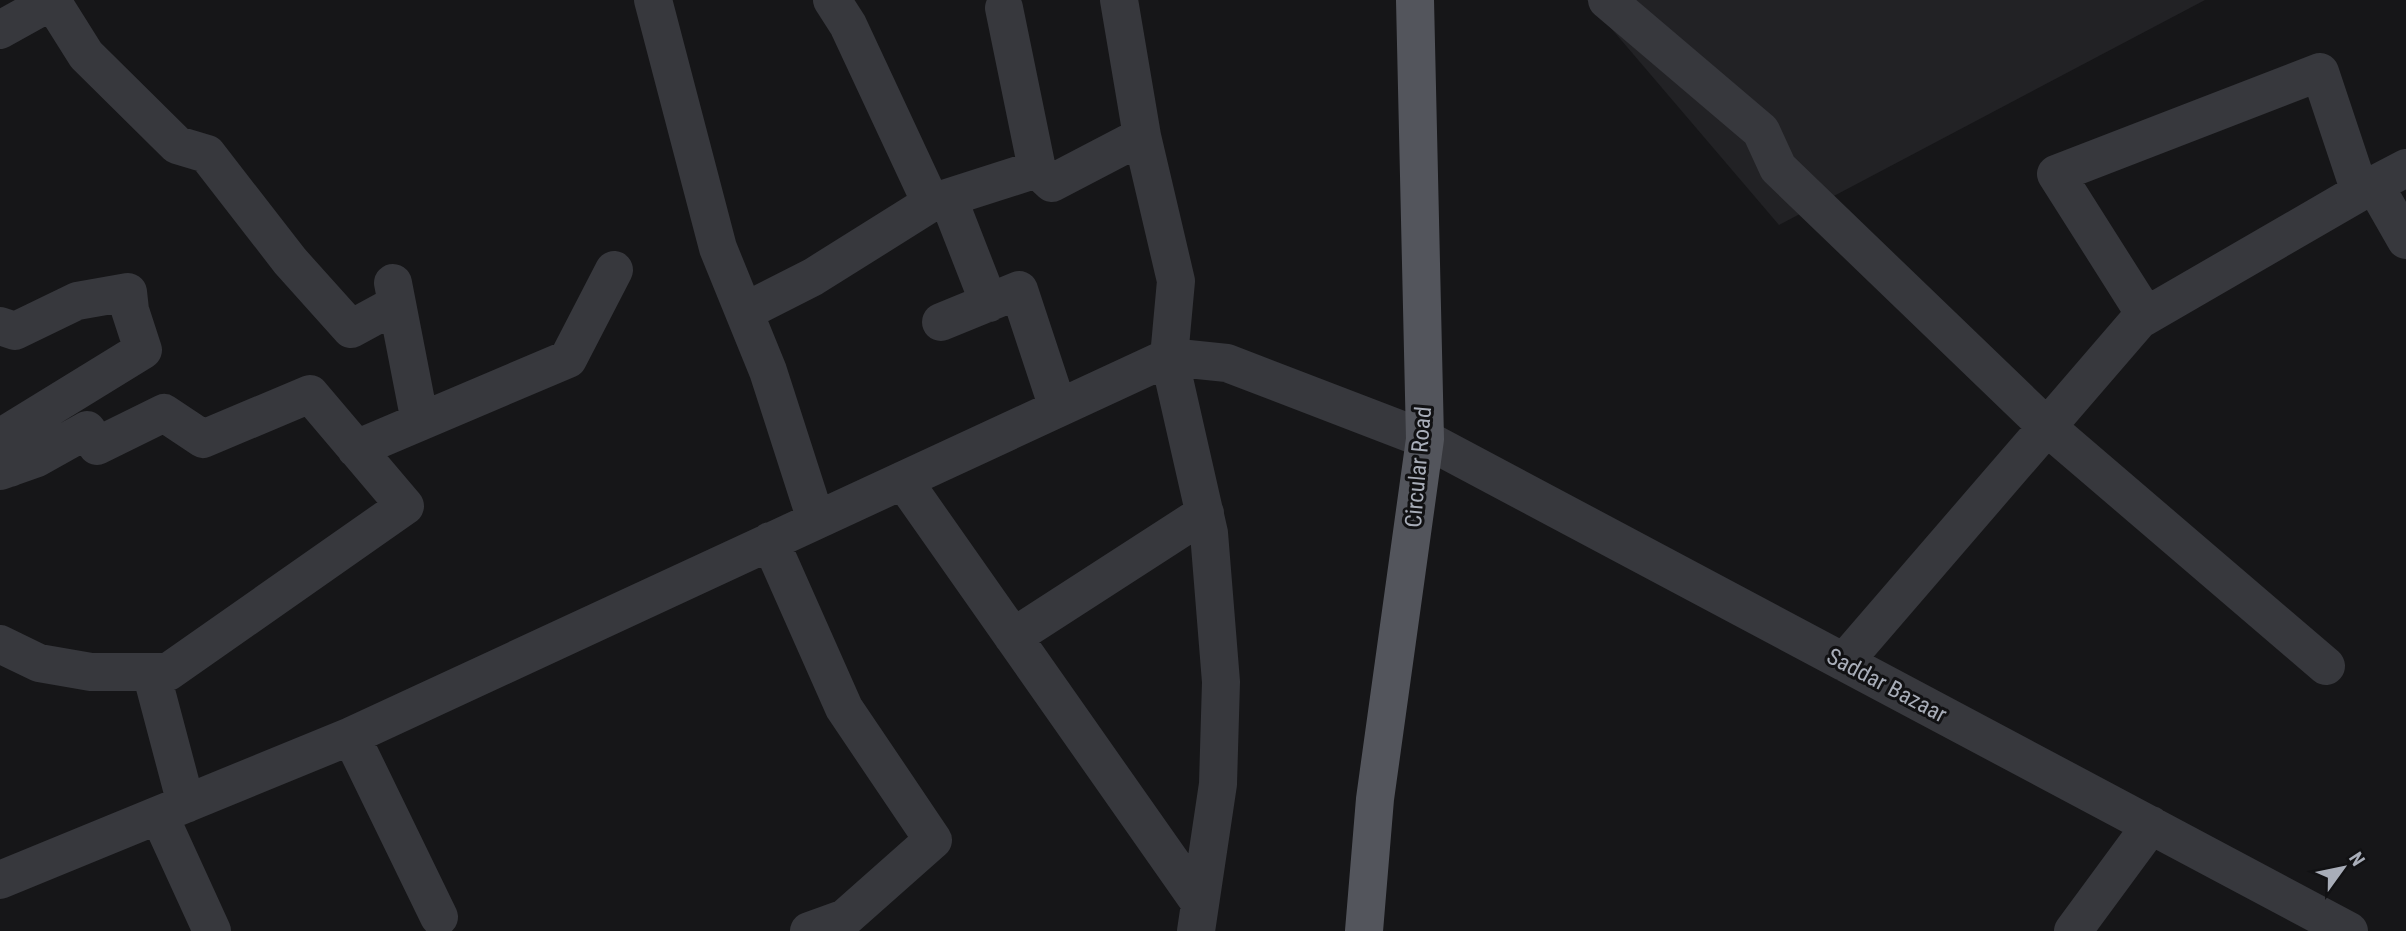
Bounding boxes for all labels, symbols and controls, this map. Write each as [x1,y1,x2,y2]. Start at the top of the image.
street label: Circular Road [1400,405,1437,529]
street label: Saddar Bazaar [1822,643,1951,728]
north arrow [2308,833,2378,903]
text: N [2344,848,2370,870]

